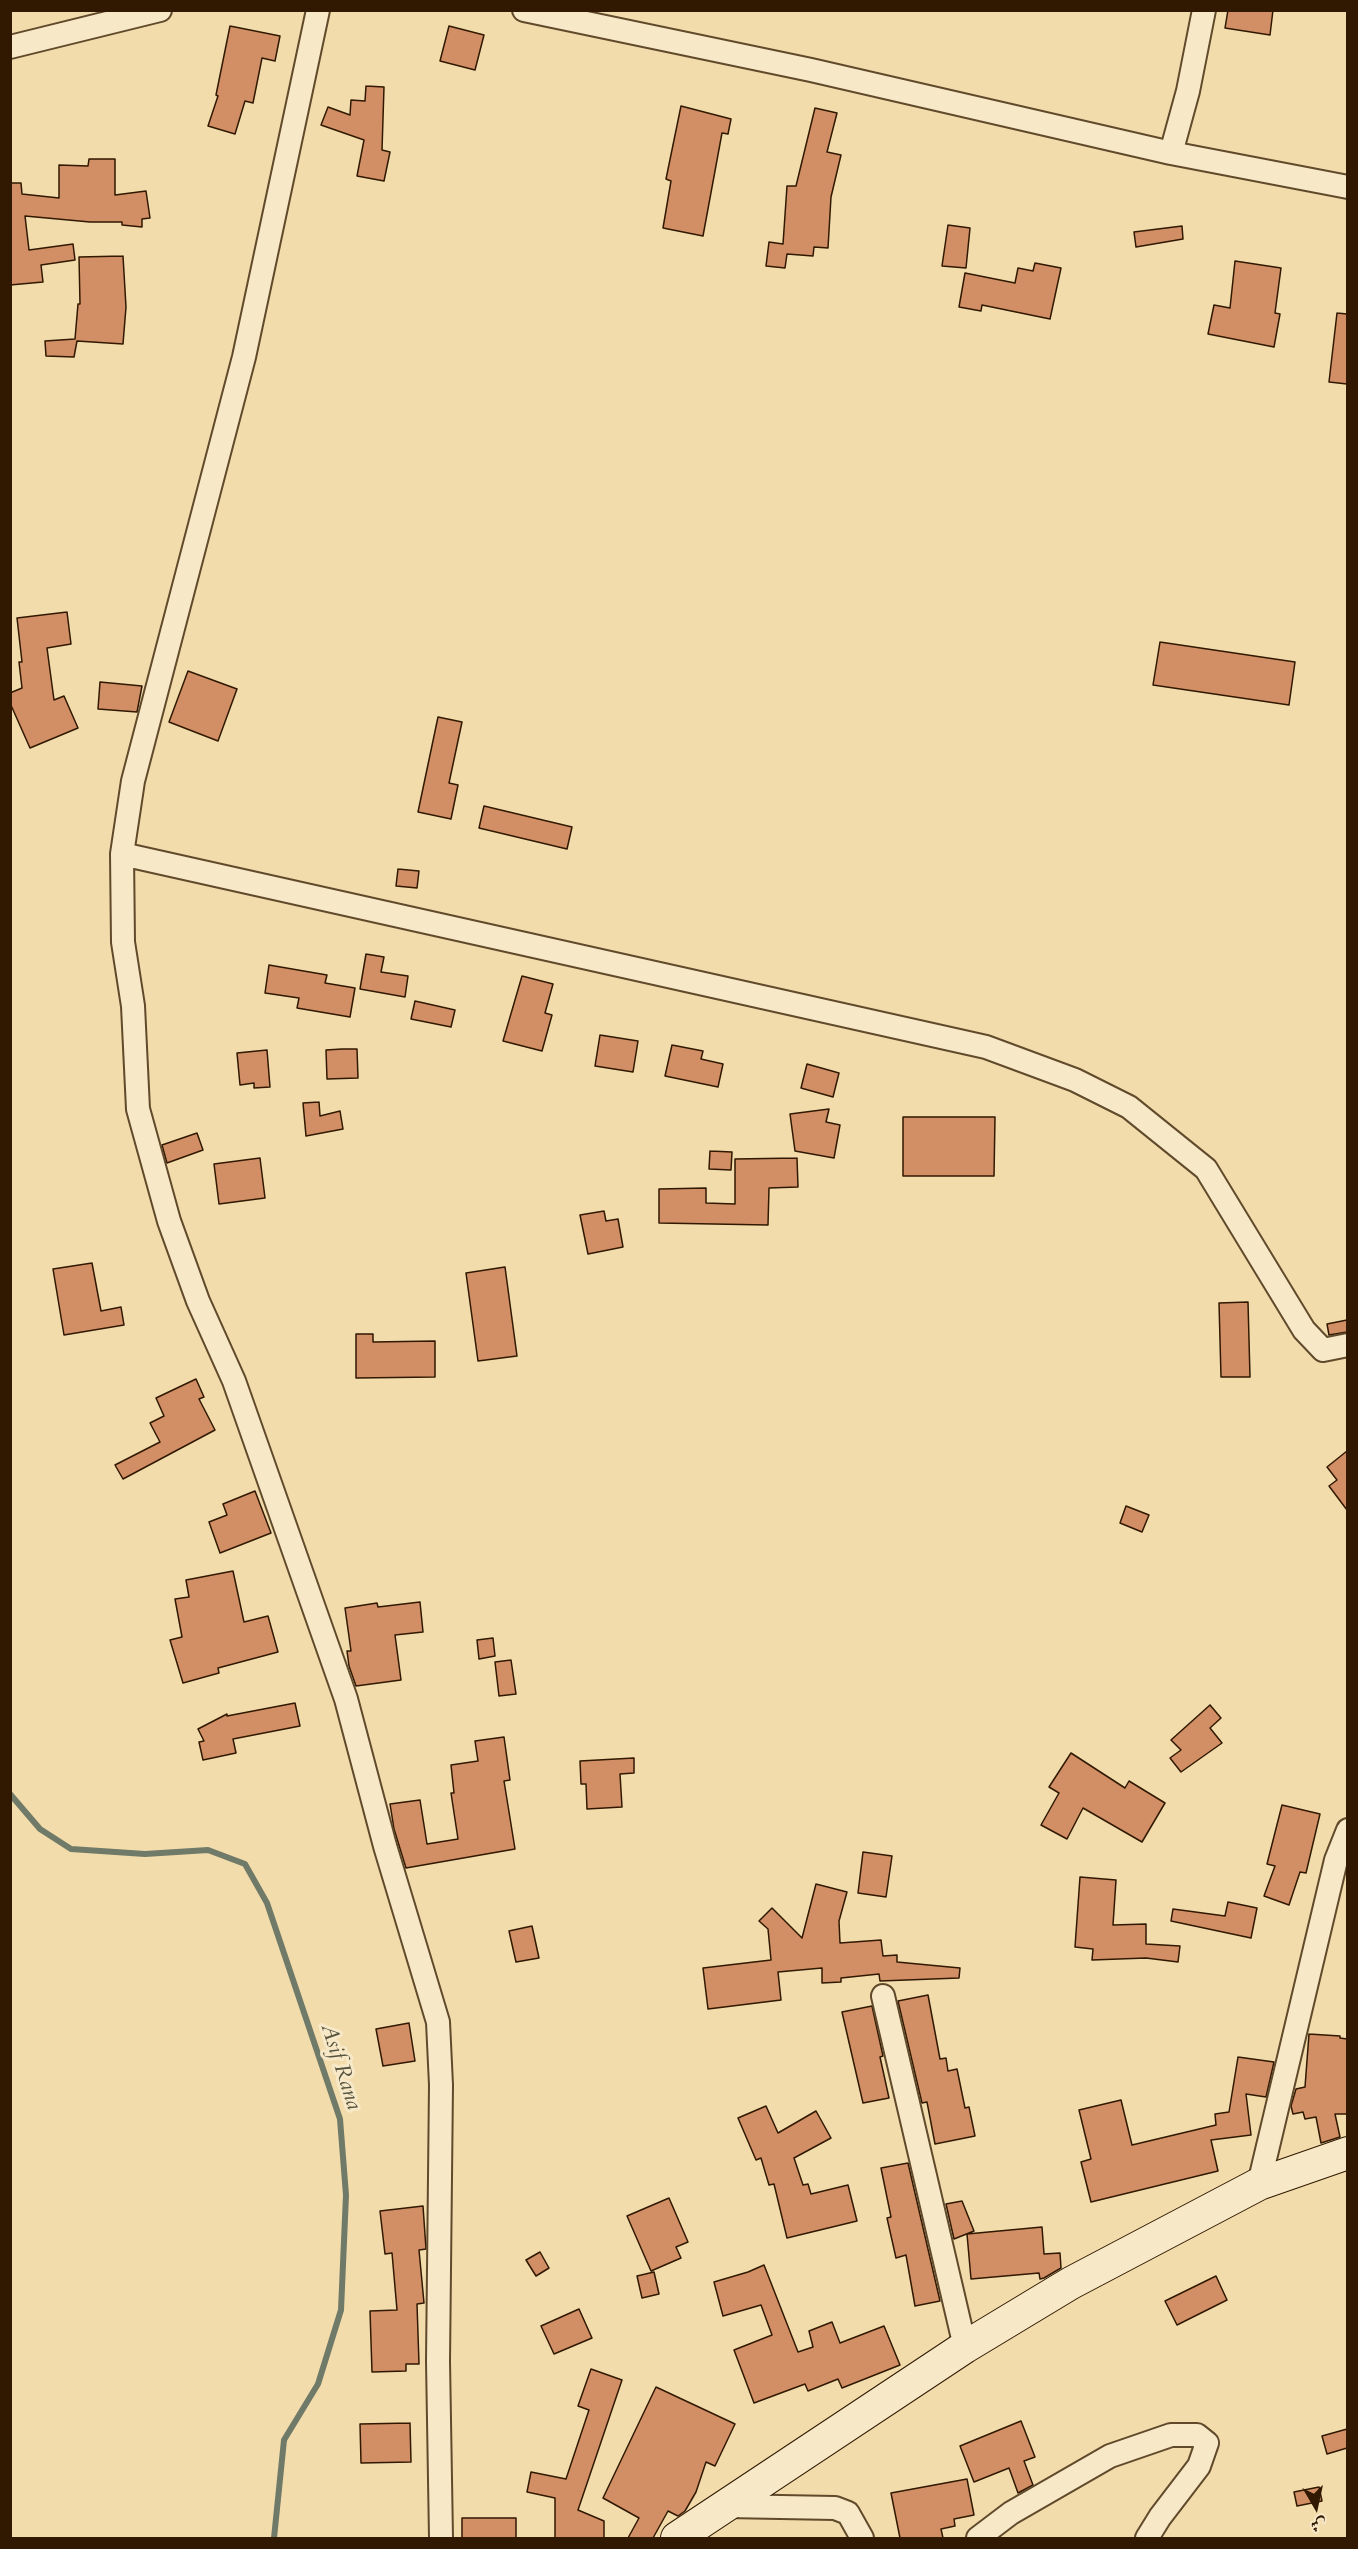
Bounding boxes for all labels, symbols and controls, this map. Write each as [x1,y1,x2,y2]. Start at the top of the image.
water label: Asif Rana [314,2021,366,2113]
north arrow [1286,2477,1346,2537]
text: ش [1309,2513,1328,2537]

